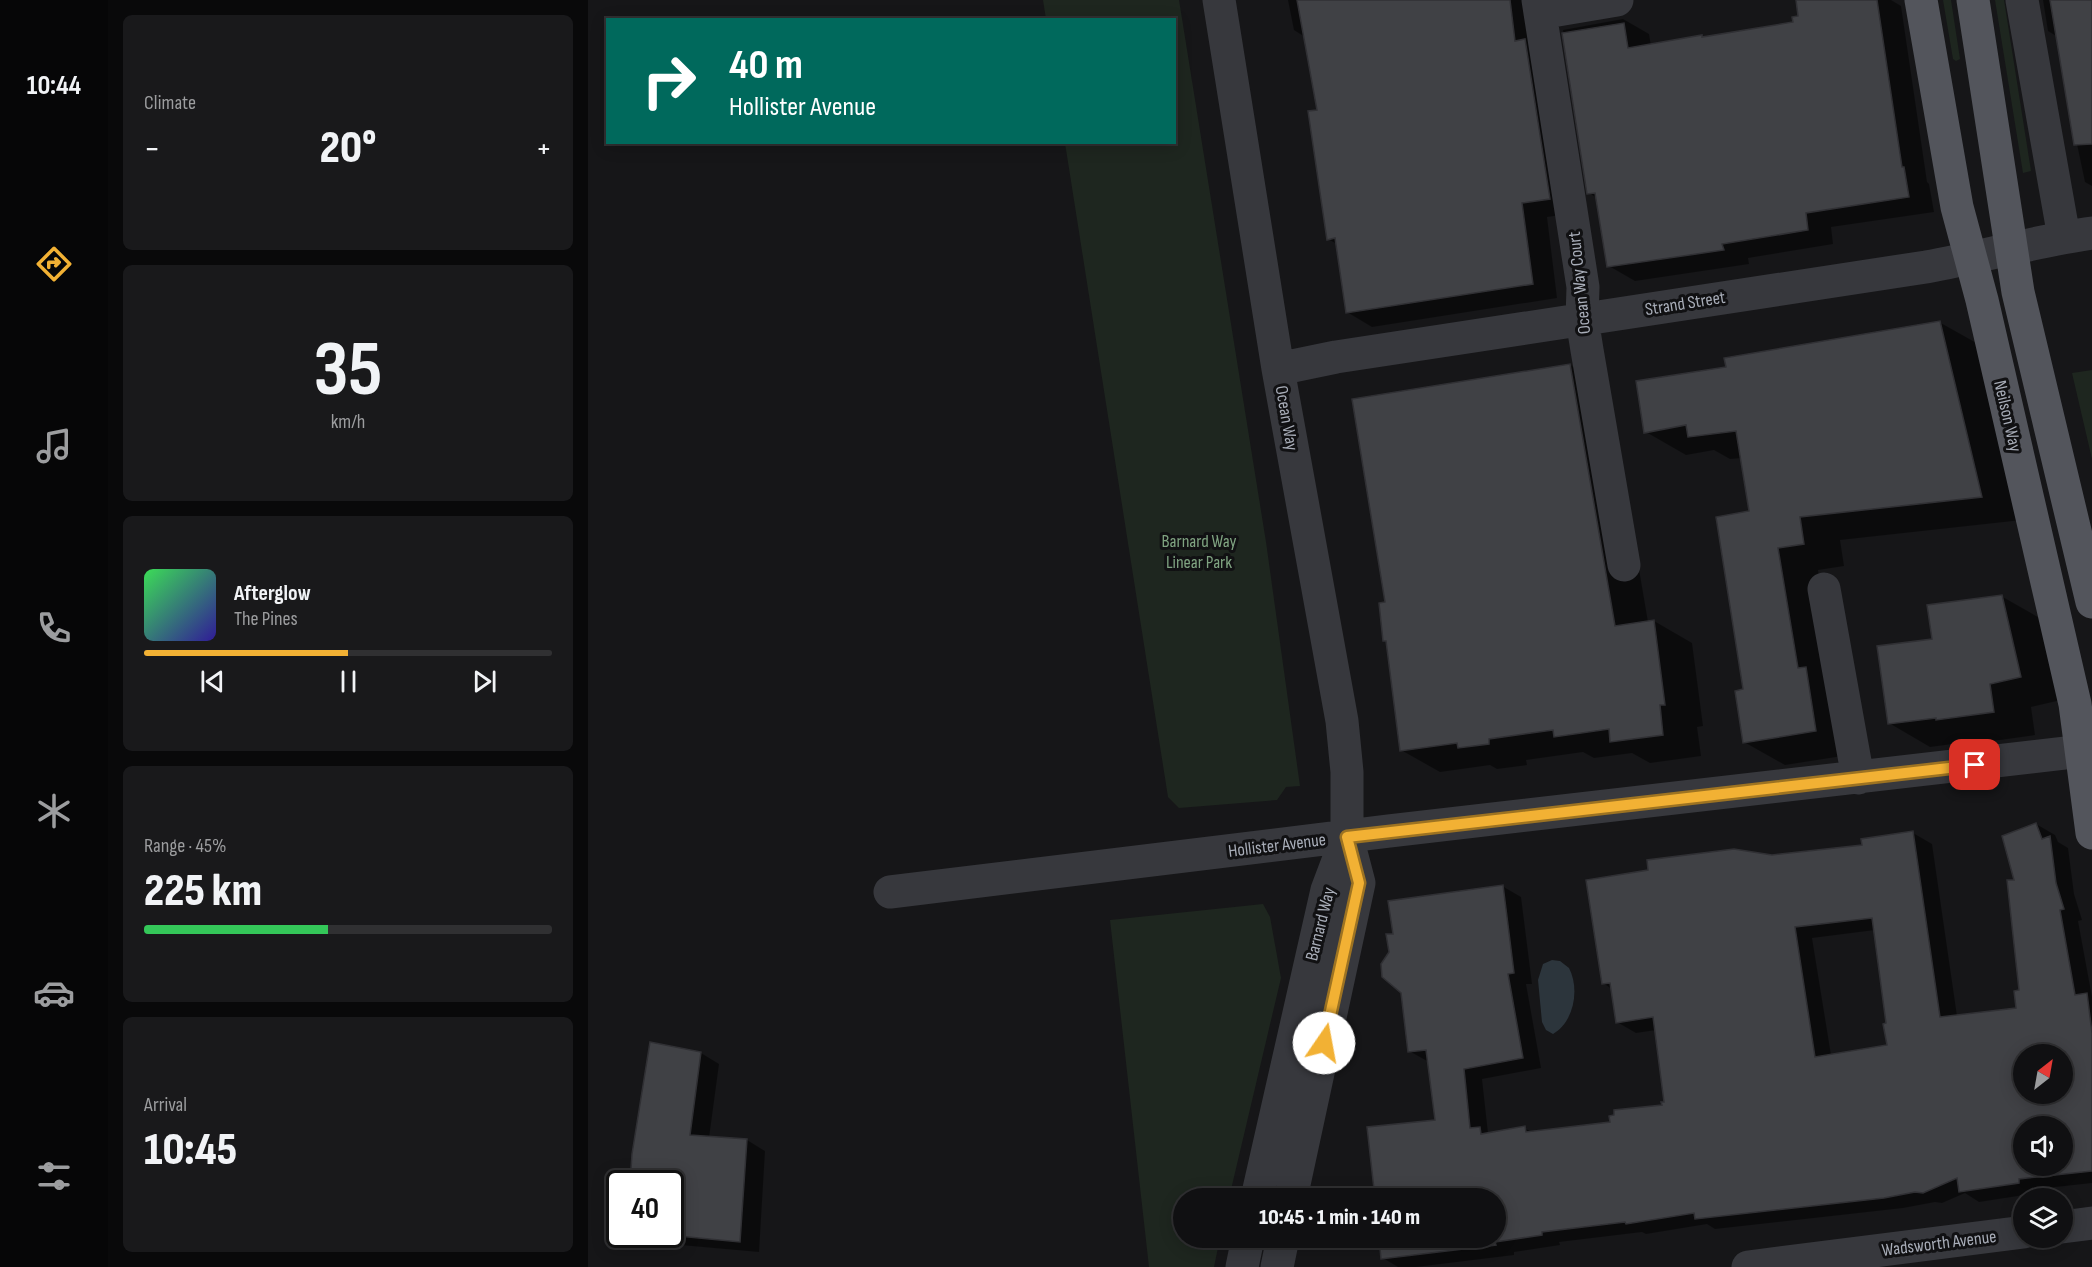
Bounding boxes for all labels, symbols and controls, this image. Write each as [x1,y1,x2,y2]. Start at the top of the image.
text: 40 m [729,40,803,91]
icon: right [630,42,708,120]
text: 10:44 [27,70,81,102]
text: Climate [144,91,196,115]
text: Hollister Avenue [729,91,876,123]
text: 20° [320,121,376,176]
text: − [144,129,160,169]
text: + [536,129,552,169]
street label: Ocean Way Court [1564,230,1595,335]
icon: directions [33,243,75,285]
street label: Strand Street [1643,287,1727,320]
text: 35 [313,324,383,417]
street label: Neilson Way [1989,378,2026,454]
street label: Ocean Way [1270,384,1303,452]
text: km/h [331,410,365,434]
icon: music [33,425,75,467]
park label: Barnard Way Linear Park [1161,531,1237,573]
text: Afterglow [234,580,311,607]
icon: phone [33,607,75,649]
text: The Pines [234,607,298,631]
icon: previous [196,665,229,698]
icon: pause [332,665,365,698]
icon: next [468,665,501,698]
pin [1949,739,2000,790]
icon: arrive [1958,748,1991,781]
icon: climate [33,790,75,832]
street label: Hollister Avenue [1227,829,1327,862]
text: Range · 45% [144,834,226,858]
text: 225 km [144,864,262,919]
street label: Barnard Way [1301,885,1340,963]
icon: car [33,972,75,1014]
position arrow [1292,1011,1356,1075]
north arrow [2013,1044,2073,1104]
map controls [2013,1044,2073,1248]
text: Arrival [144,1093,187,1117]
button: sound [2013,1116,2073,1176]
text: 10:45 [144,1123,237,1178]
icon: filters [33,1155,75,1197]
speed limit sign: 40 [606,1170,684,1248]
button: layers [2013,1188,2073,1248]
text: 10:45 · 1 min · 140 m [1259,1204,1420,1231]
street label: Wadsworth Avenue [1881,1226,1997,1261]

